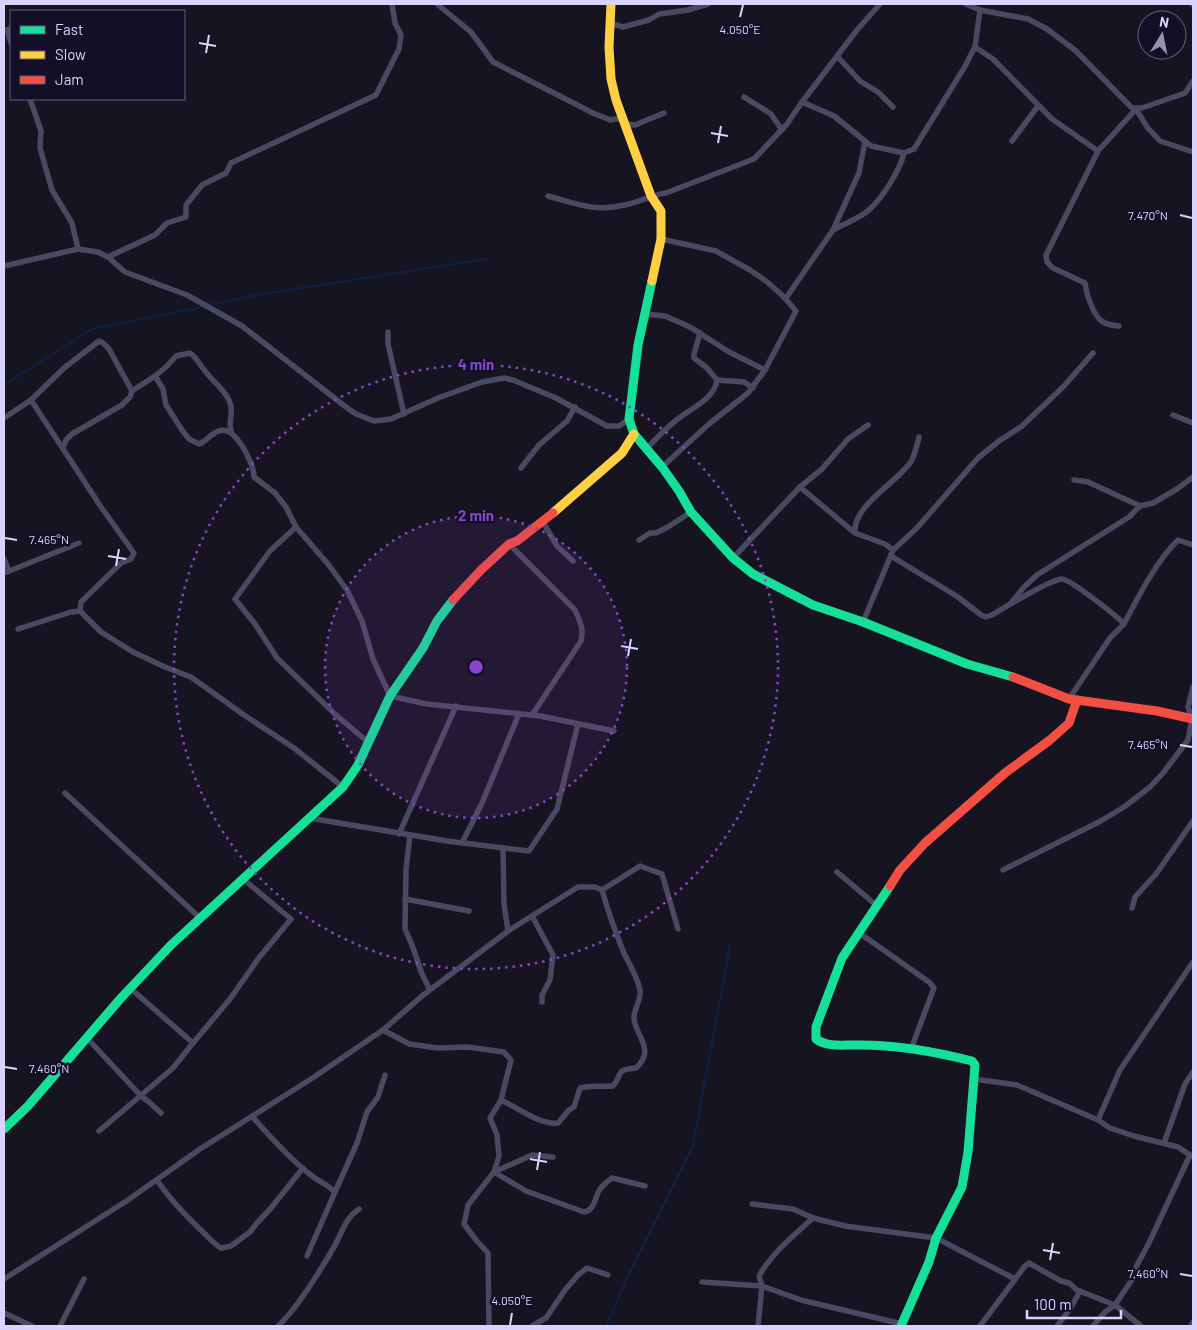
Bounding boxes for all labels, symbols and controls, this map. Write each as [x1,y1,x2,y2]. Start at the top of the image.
legend [10,10,185,100]
north arrow [1137,10,1187,60]
text: N [1158,13,1170,31]
text: Fast [55,20,83,38]
text: 4.050°E [719,22,761,36]
text: Slow [55,45,86,63]
text: Jam [55,70,84,88]
text: 7.470°N [1128,208,1168,222]
text: 4 min [458,355,494,373]
text: 2 min [458,506,494,524]
text: 7.465°N [29,532,69,546]
centre of rings [467,658,485,676]
text: 7.465°N [1128,737,1168,751]
text: 7.460°N [29,1061,69,1075]
text: 7.460°N [1128,1266,1168,1280]
scale bar [1027,1288,1121,1320]
text: 4.050°E [491,1293,533,1307]
text: 100 m [1034,1295,1072,1313]

